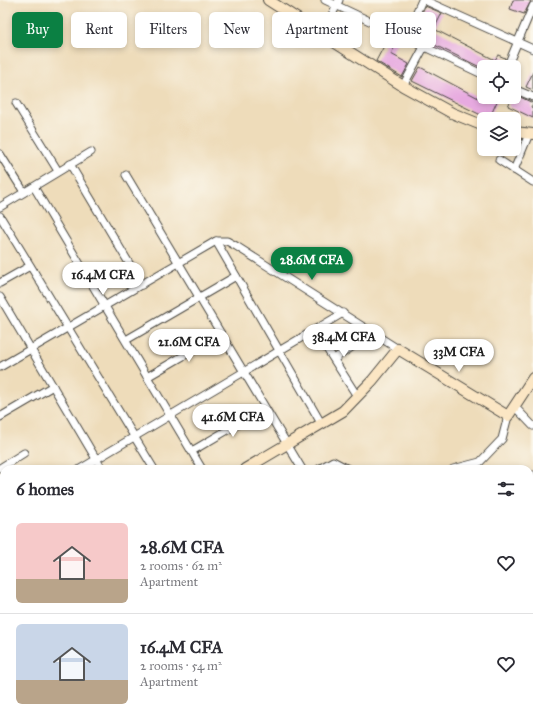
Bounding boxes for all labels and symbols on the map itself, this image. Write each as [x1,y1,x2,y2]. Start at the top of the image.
pin: 28.6M CFA [266,247,358,281]
pin: 16.4M CFA [57,262,149,296]
pin: 38.4M CFA [298,324,390,358]
pin: 21.6M CFA [143,329,235,363]
pin: 33M CFA [422,339,496,373]
pin: 41.6M CFA [187,404,279,438]

